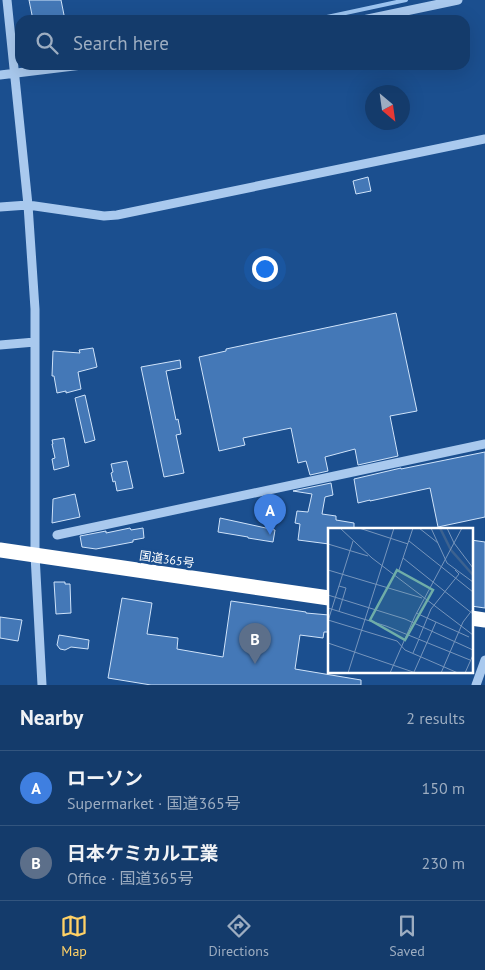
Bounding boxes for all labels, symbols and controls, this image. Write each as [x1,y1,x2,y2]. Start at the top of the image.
search box [15,15,470,70]
icon: search [33,29,61,57]
text: Search here [73,31,169,55]
north arrow [365,85,410,130]
your location [252,256,278,282]
pin: A [254,494,286,535]
inset map [328,528,472,672]
street label: 国道365号 [138,548,196,570]
pin: B [239,623,271,664]
text: Nearby [20,704,83,731]
text: 2 results [406,708,465,728]
text: ローソン [67,766,143,790]
text: A [31,778,41,798]
text: 150 m [422,778,465,798]
text: Supermarket · 国道365号 [67,793,241,813]
text: 日本ケミカル工業 [67,841,218,865]
text: B [31,853,41,873]
text: 230 m [422,853,465,873]
text: Office · 国道365号 [67,868,194,888]
tab: Map [60,912,88,960]
tab: Directions [208,912,269,960]
tab: Saved [389,912,425,960]

